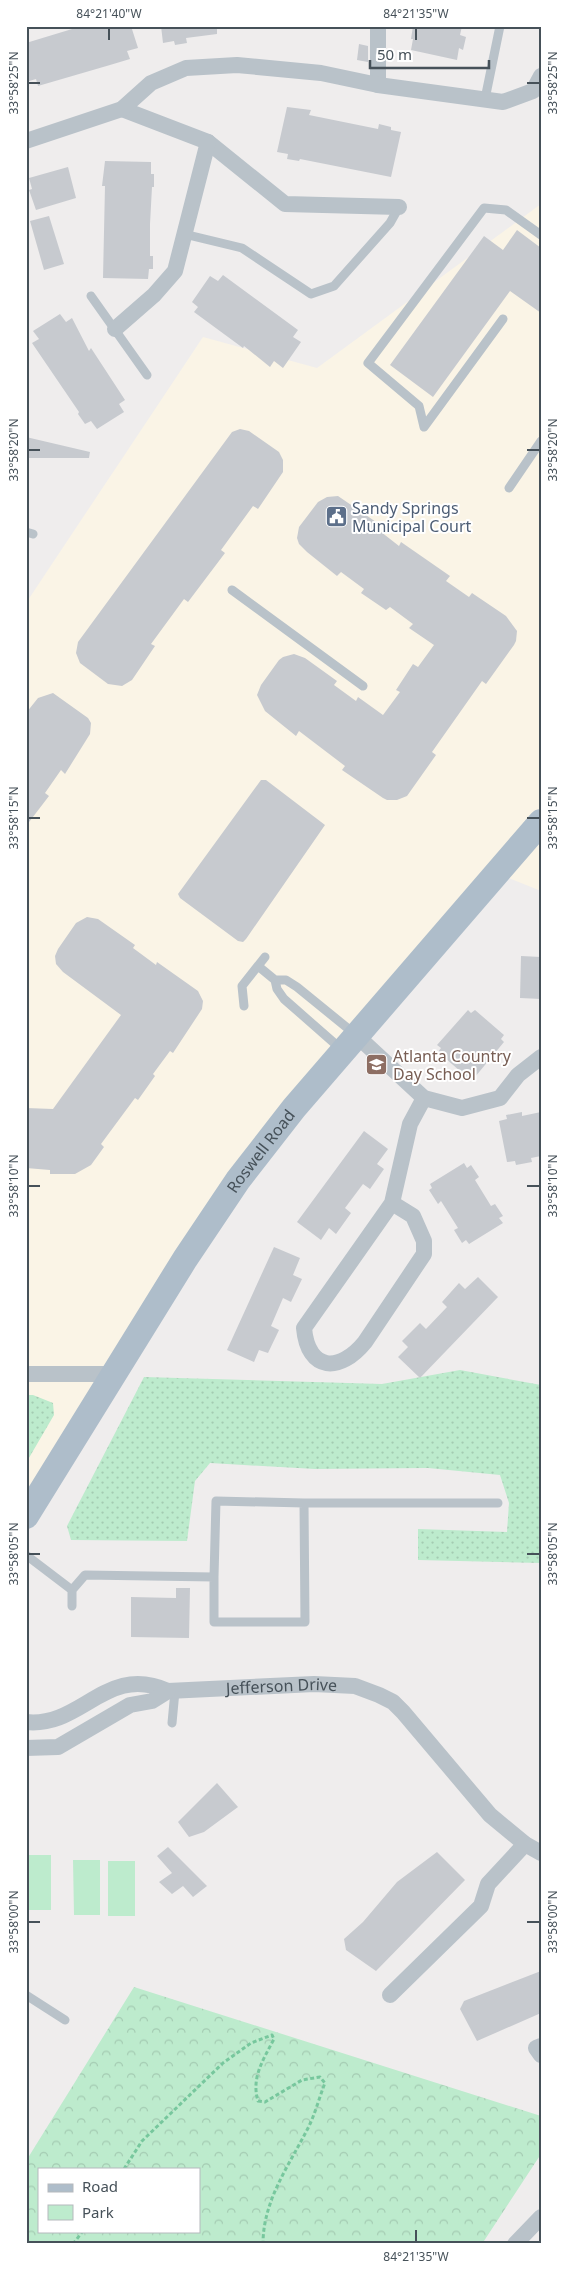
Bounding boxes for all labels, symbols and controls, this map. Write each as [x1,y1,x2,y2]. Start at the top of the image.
text: 84°21'40"W [76,5,142,22]
text: 84°21'35"W [383,5,449,22]
scale bar [370,38,488,70]
text: 50 m [377,44,412,64]
text: 33°58'25"N [5,51,22,115]
text: 33°58'25"N [544,51,561,115]
text: 33°58'20"N [5,418,22,482]
text: 33°58'20"N [544,418,561,482]
place label: Sandy Springs Municipal Court [352,497,472,537]
public building icon: Sandy Springs Municipal Court [324,505,348,529]
text: 33°58'15"N [5,786,22,850]
text: 33°58'15"N [544,786,561,850]
place label: Atlanta Country Day School [393,1045,512,1085]
school or university icon: Atlanta Country Day School [365,1053,389,1077]
street label: Roswell Road [221,1105,300,1197]
text: 33°58'10"N [5,1154,22,1218]
text: 33°58'10"N [544,1154,561,1218]
text: 33°58'05"N [5,1522,22,1586]
text: 33°58'05"N [544,1522,561,1586]
street label: Jefferson Drive [224,1673,338,1699]
text: 33°58'00"N [5,1890,22,1954]
text: 33°58'00"N [544,1890,561,1954]
legend [38,2168,200,2232]
text: Road [82,2176,118,2196]
text: Park [82,2202,114,2222]
text: 84°21'35"W [383,2248,449,2265]

